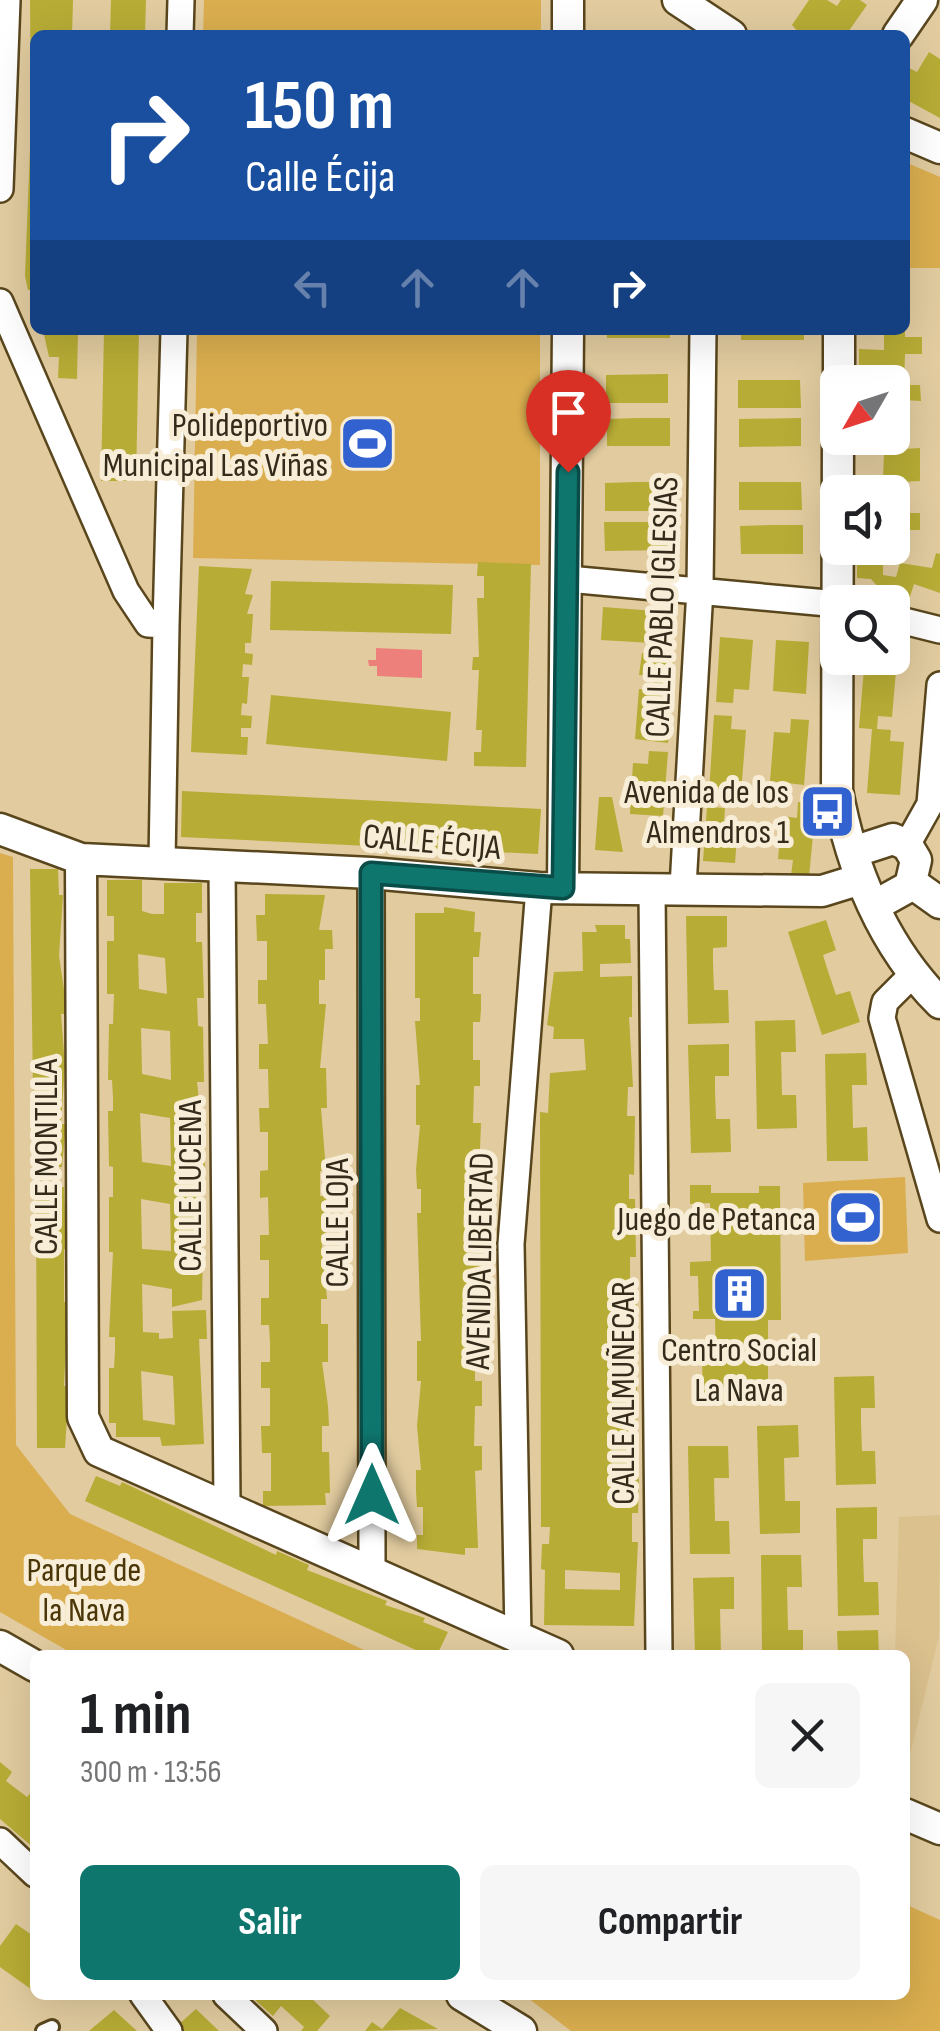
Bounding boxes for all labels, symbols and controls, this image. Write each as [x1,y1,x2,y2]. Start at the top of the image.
text: 150 m [245,65,394,149]
icon: right [80,70,210,200]
text: Calle Écija [245,150,395,205]
icon: left [285,260,340,315]
icon: ahead [390,260,445,315]
icon: ahead [495,260,550,315]
icon: right [600,260,655,315]
north arrow [820,365,910,455]
map controls [820,365,910,675]
pin [526,370,611,473]
icon: arrive [541,385,596,440]
place label: Polideportivo Municipal Las Viñas [103,404,328,487]
sports icon: Polideportivo Municipal Las Viñas [337,414,397,474]
button: sound [820,475,910,565]
street label: CALLE PABLO IGLESIAS [636,476,689,739]
button: search [820,585,910,675]
place label: Avenida de los Almendros 1 [623,771,789,854]
bus stop icon: Avenida de los Almendros 1 [798,781,858,841]
street label: CALLE ÉCIJA [361,815,504,870]
street label: CALLE MONTILLA [25,1058,68,1255]
street label: CALLE LUCENA [169,1099,212,1272]
street label: AVENIDA LIBERTAD [457,1152,504,1371]
street label: CALLE LOJA [316,1157,359,1288]
sports icon: Juego de Petanca [825,1188,885,1248]
place label: Juego de Petanca [616,1198,816,1241]
building icon: Centro Social La Nava [709,1263,769,1323]
street label: CALLE ALMUÑECAR [602,1281,645,1505]
place label: Centro Social La Nava [661,1329,817,1412]
position arrow [320,1443,424,1547]
park label: Parque de la Nava [27,1549,141,1632]
text: 1 min [80,1679,192,1751]
button: close [755,1683,860,1788]
text: 300 m · 13:56 [80,1753,222,1792]
button: Salir [80,1865,460,1980]
button: Compartir [480,1865,860,1980]

